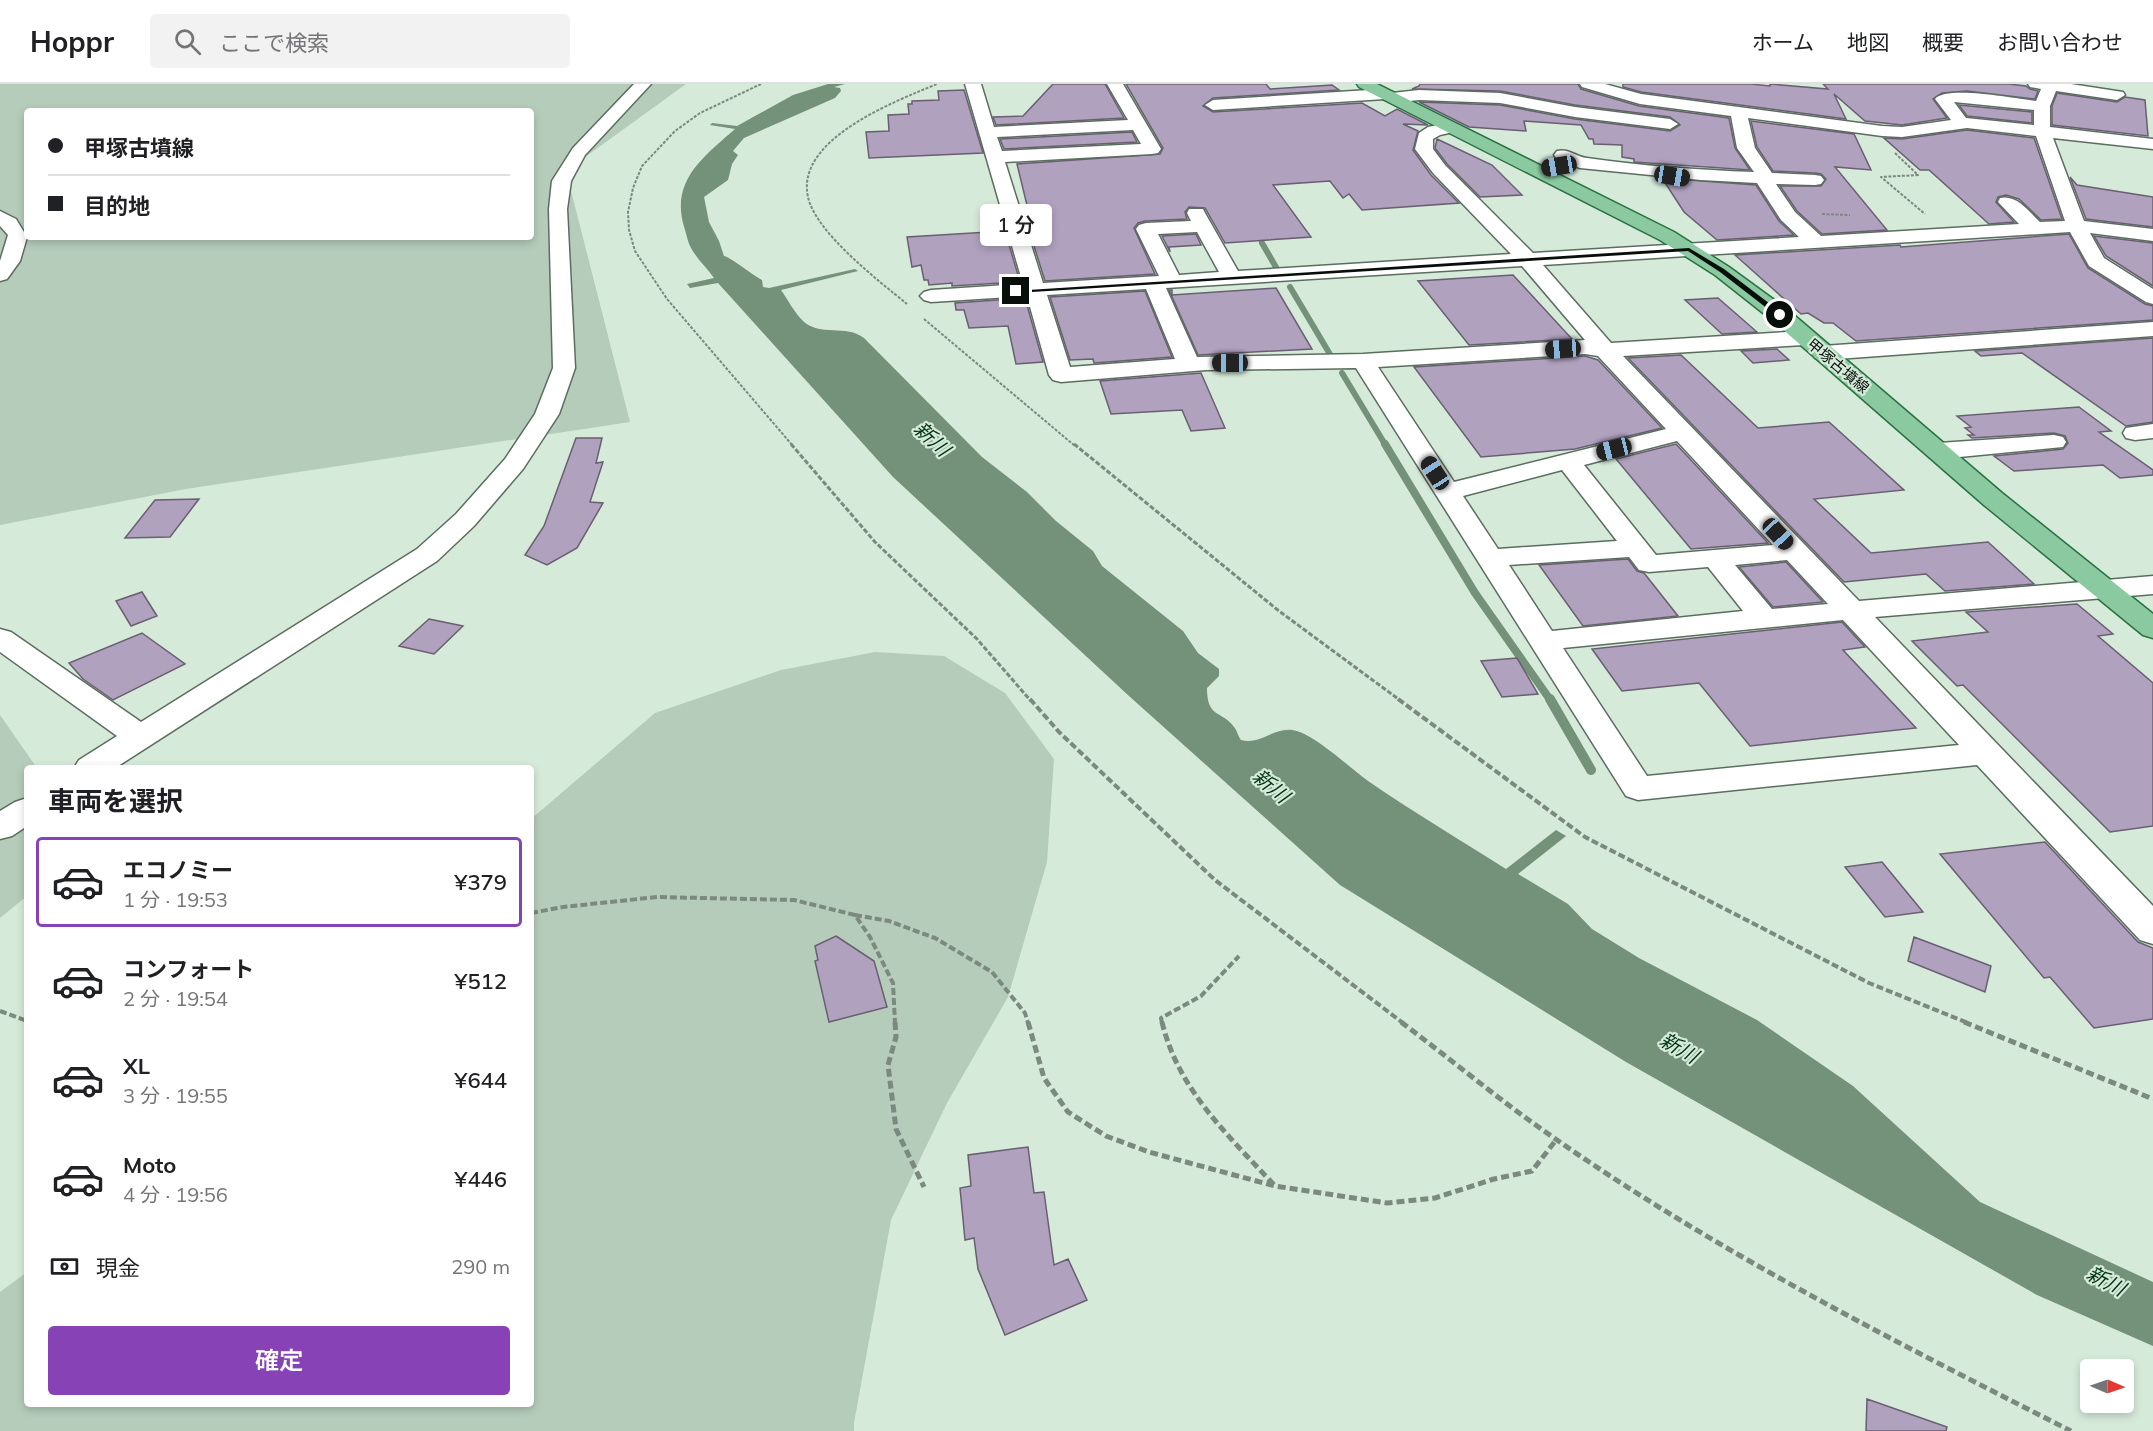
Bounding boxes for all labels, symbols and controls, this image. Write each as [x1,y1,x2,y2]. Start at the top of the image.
search box [150,14,570,68]
text: Hoppr [30,24,114,59]
icon: search [171,25,204,58]
text: ここで検索 [219,29,329,57]
text: ホーム [1752,29,1814,55]
text: 地図 [1847,29,1889,55]
text: 概要 [1922,29,1964,55]
text: お問い合わせ [1997,29,2123,55]
text: 甲塚古墳線 [84,134,194,162]
car [1540,154,1578,178]
car [1653,164,1691,188]
text: 目的地 [84,192,150,220]
callout: 1 分 [980,204,1052,246]
text: 1 分 [997,212,1035,237]
route end [1002,277,1029,304]
route start [1766,301,1793,328]
street label: 甲塚古墳線 [1803,334,1873,397]
car [1544,339,1582,359]
car [1212,354,1248,372]
water label: 新川 [909,416,957,463]
car [1594,436,1634,462]
car [1418,453,1452,493]
car [1759,515,1797,553]
water label: 新川 [1248,763,1296,809]
text: 車両を選択 [48,784,183,818]
icon: car [51,855,105,909]
text: エコノミー [123,856,233,884]
text: ¥379 [454,868,507,896]
text: 1 分 · 19:53 [123,887,228,912]
icon: car [51,954,105,1008]
text: コンフォート [123,955,254,983]
text: ¥512 [454,967,507,995]
text: 2 分 · 19:54 [123,986,228,1011]
water label: 新川 [1656,1027,1705,1069]
text: XL [123,1052,150,1080]
icon: car [51,1053,105,1107]
text: ¥644 [454,1066,507,1094]
text: 3 分 · 19:55 [123,1083,228,1108]
text: Moto [123,1151,176,1179]
icon: car [51,1152,105,1206]
text: ¥446 [454,1165,507,1193]
text: 4 分 · 19:56 [123,1182,228,1207]
icon: cash [48,1250,81,1283]
text: 現金 [96,1254,140,1282]
text: 290 m [451,1254,510,1279]
water label: 新川 [2083,1260,2132,1302]
button: 確定 [48,1326,510,1395]
north arrow [2080,1359,2134,1413]
map controls [2080,1359,2134,1413]

